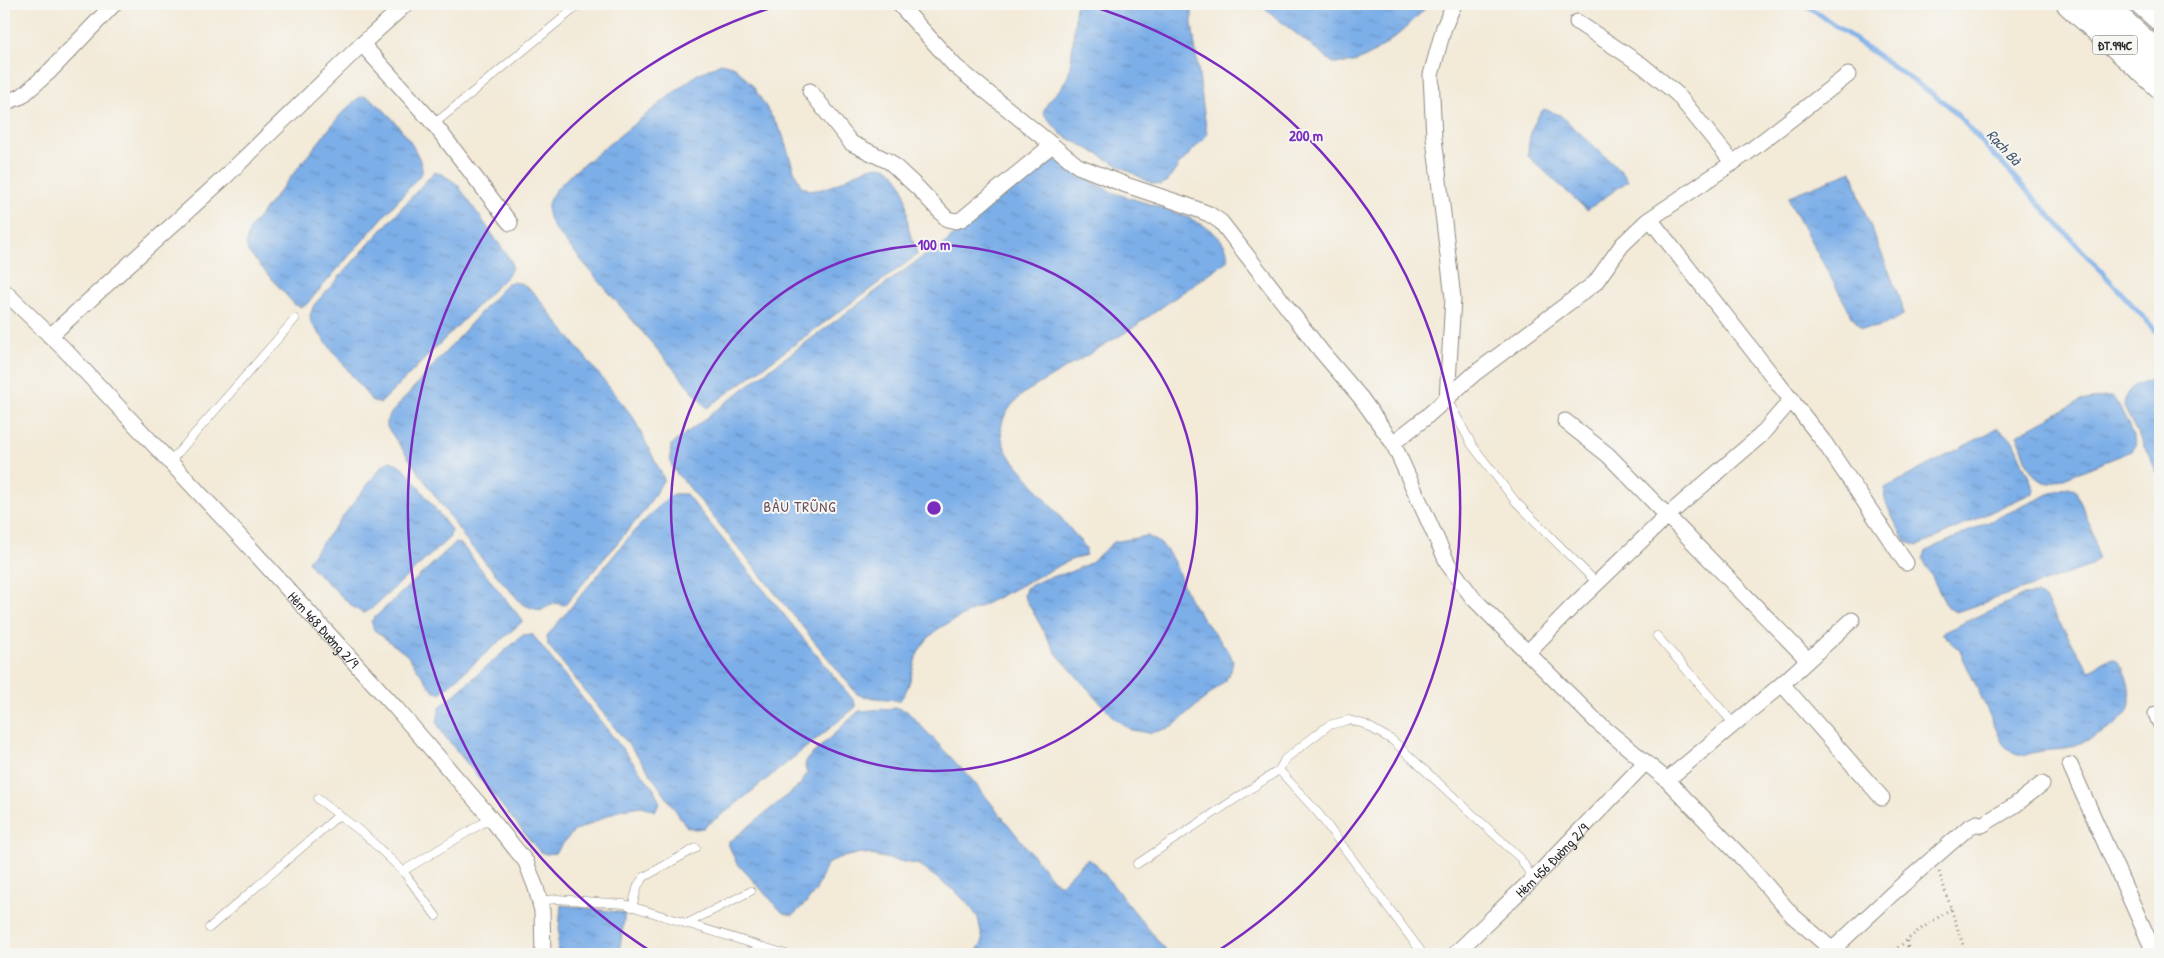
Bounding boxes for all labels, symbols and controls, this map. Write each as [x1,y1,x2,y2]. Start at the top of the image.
road number: ĐT.994C [2092,36,2138,54]
text: 200 m [1289,125,1323,146]
water label: Rạch Bà [1982,125,2027,171]
text: 100 m [918,234,950,255]
district label: BÀU TRŨNG [764,496,836,517]
centre of rings [925,499,943,517]
street label: Hẻm 468 Đường 2/9 [284,587,364,672]
street label: Hẻm 456 Đường 2/9 [1510,818,1592,901]

